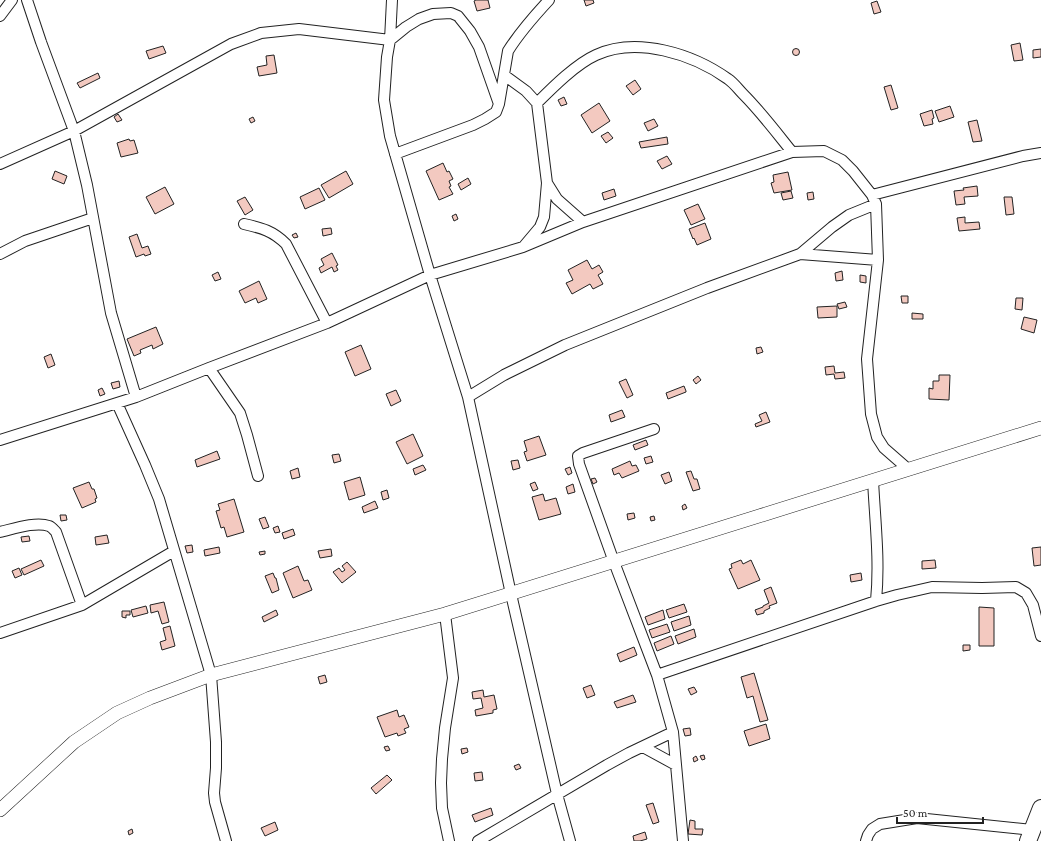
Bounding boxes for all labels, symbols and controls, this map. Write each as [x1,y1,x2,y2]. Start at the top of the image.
scale bar [897,799,983,825]
text: 50 m [903,806,928,820]

